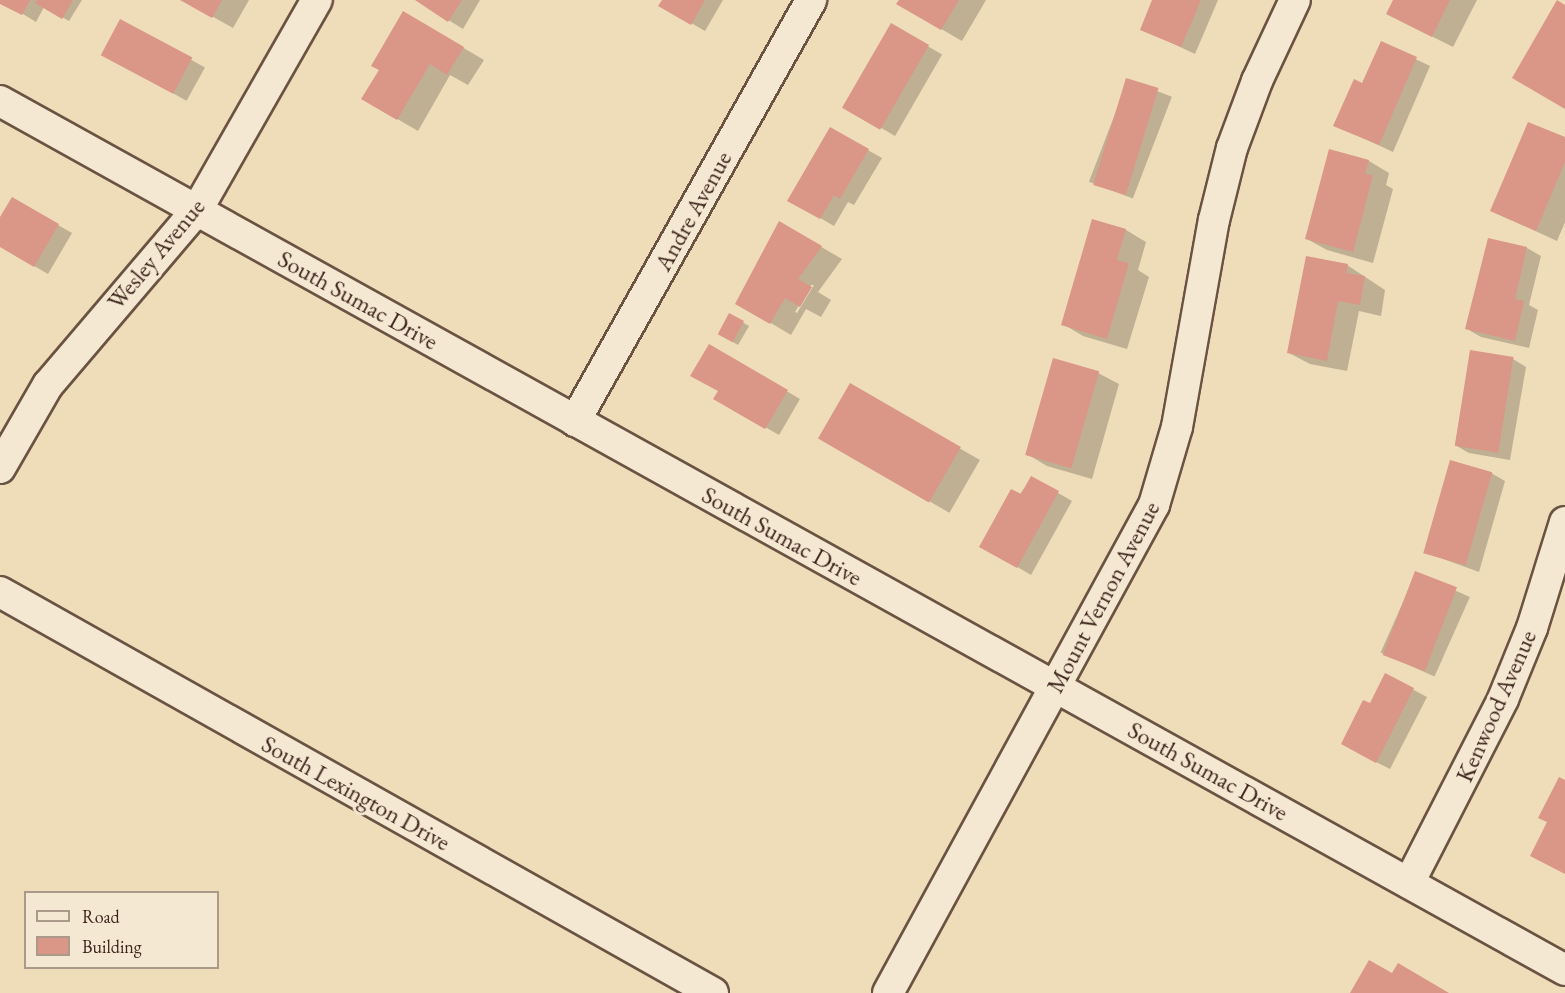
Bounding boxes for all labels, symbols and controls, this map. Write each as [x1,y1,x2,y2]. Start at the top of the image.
street label: Andre Avenue [648,146,738,276]
street label: Wesley Avenue [101,193,211,315]
street label: South Sumac Drive [273,244,443,356]
street label: South Sumac Drive [697,480,867,592]
street label: Mount Vernon Avenue [1040,496,1166,698]
street label: Kenwood Avenue [1450,626,1542,786]
street label: South Sumac Drive [1123,715,1293,827]
street label: South Lexington Drive [257,729,455,857]
legend [24,891,219,969]
text: Road [82,905,120,928]
text: Building [82,935,142,958]

